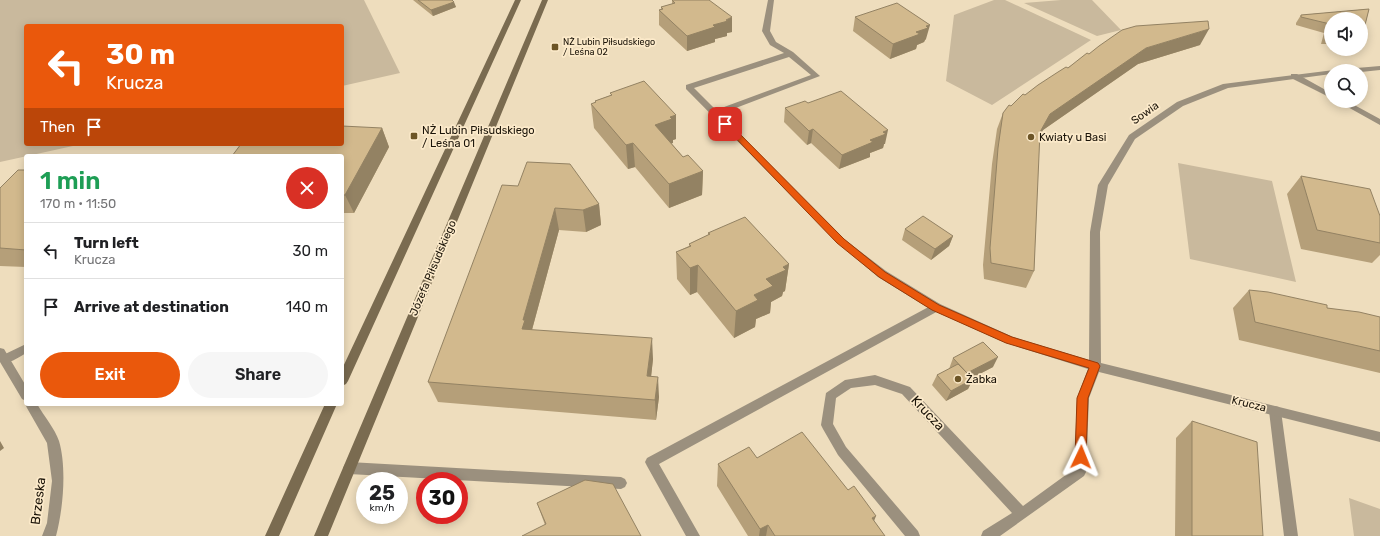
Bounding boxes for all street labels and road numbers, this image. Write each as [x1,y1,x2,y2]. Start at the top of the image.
street label: Sowia [1129,99,1161,127]
street label: Józefa Piłsudskiego [407,218,459,318]
street label: Krucza [908,393,948,433]
street label: Krucza [1230,393,1268,415]
street label: Brzeska [28,476,48,526]

